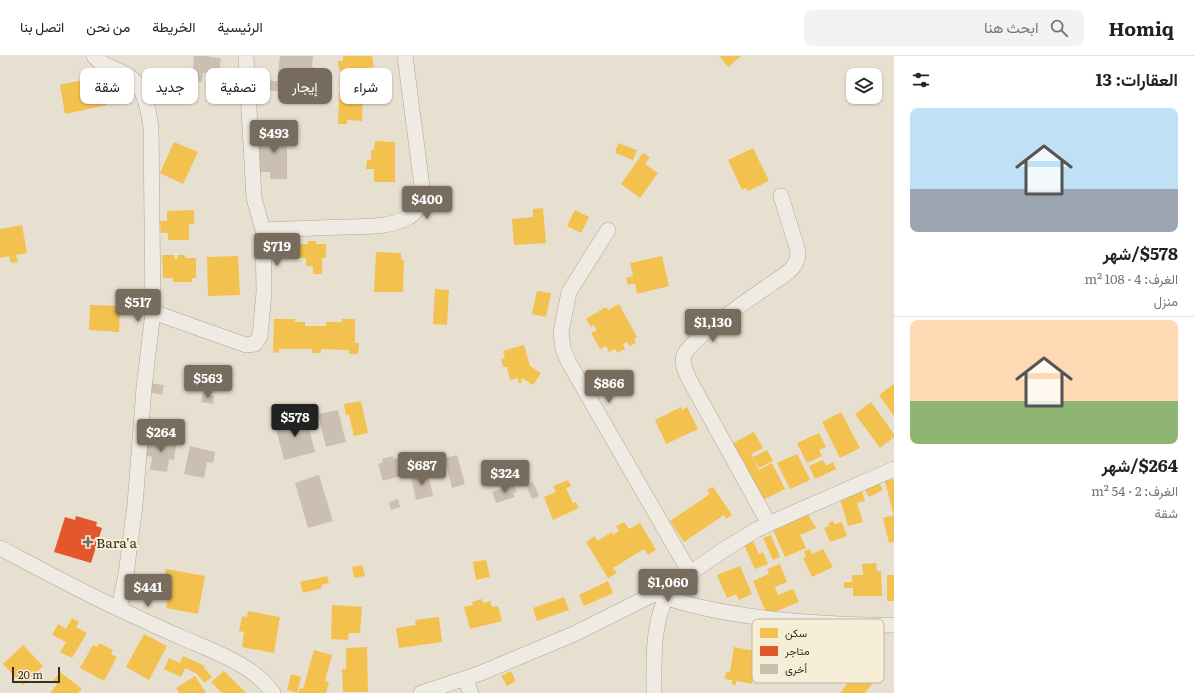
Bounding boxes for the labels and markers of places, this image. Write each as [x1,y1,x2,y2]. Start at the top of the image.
pin: $493 [250,120,298,154]
pin: $400 [403,186,451,220]
pin: $719 [253,233,301,267]
pin: $517 [114,289,162,323]
pin: $1,130 [680,309,746,343]
pin: $563 [184,365,232,399]
pin: $866 [585,370,633,404]
pin: $578 [271,404,319,438]
pin: $264 [137,419,185,453]
pin: $687 [398,452,446,486]
pin: $324 [481,460,529,494]
place label: Bara'a [96,532,137,552]
marker: Bara'a [83,537,93,547]
pin: $1,060 [635,569,701,603]
pin: $441 [124,574,172,608]

